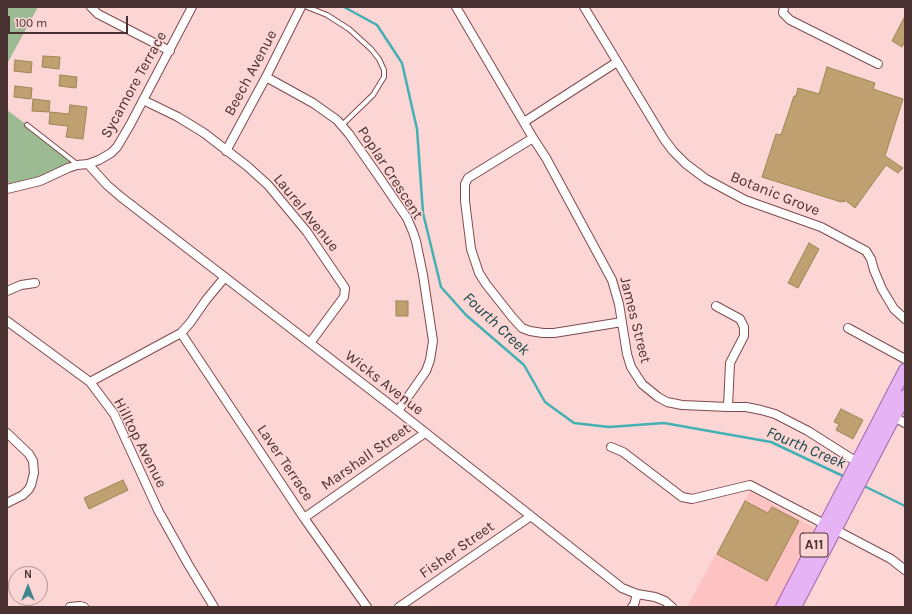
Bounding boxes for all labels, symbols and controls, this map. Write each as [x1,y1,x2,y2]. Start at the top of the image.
scale bar [10,8,130,34]
text: 100 m [15,16,47,30]
street label: Beech Avenue [221,27,281,119]
street label: Sycamore Terrace [97,28,171,142]
street label: Poplar Crescent [353,123,427,223]
street label: Botanic Grove [728,168,822,220]
street label: Laurel Avenue [269,171,343,255]
street label: James Street [616,275,654,365]
water label: Fourth Creek [459,288,533,360]
street label: Wicks Avenue [341,347,427,419]
street label: Hilltop Avenue [110,395,170,491]
street label: Marshall Street [318,420,414,494]
street label: Laver Terrace [253,421,317,505]
water label: Fourth Creek [764,423,848,473]
street label: Fisher Street [416,518,498,582]
road number: A11 [800,533,828,557]
north arrow [8,566,48,606]
text: N [24,568,32,581]

